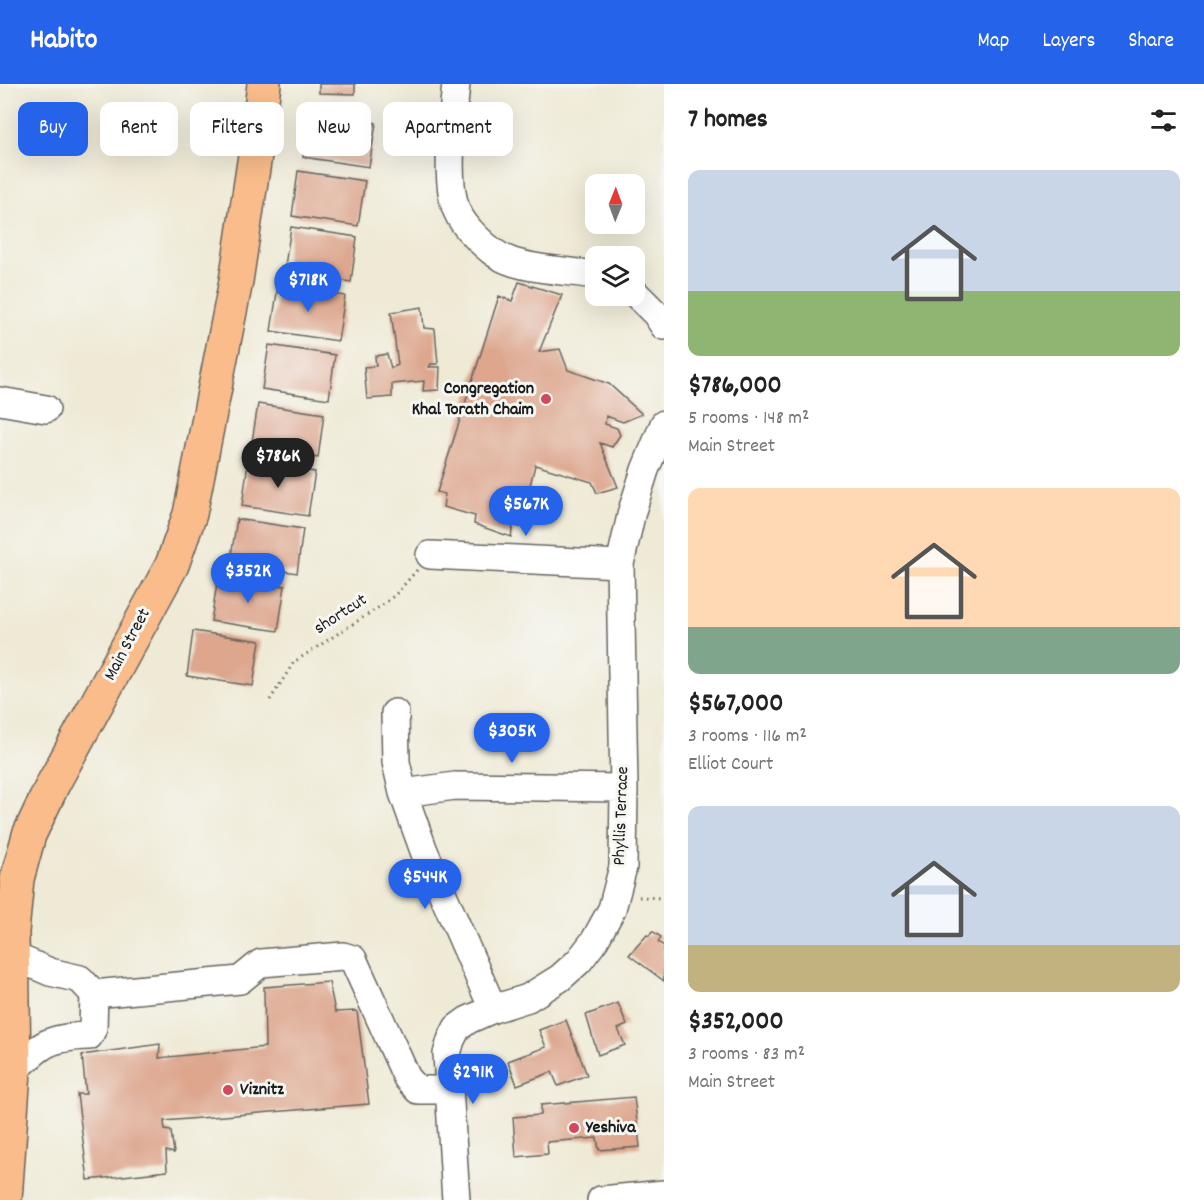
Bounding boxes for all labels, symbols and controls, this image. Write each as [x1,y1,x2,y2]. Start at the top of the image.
text: Habito [30,22,98,62]
text: Map [978,27,1009,57]
text: Layers [1042,27,1095,57]
text: Share [1128,27,1174,57]
chip: Buy [18,102,88,156]
chip: Rent [100,102,178,156]
chip: Filters [190,102,284,156]
chip: New [296,102,371,156]
chip: Apartment [383,102,513,156]
text: 7 homes [688,102,768,139]
icon: filters [1147,104,1180,137]
north arrow [585,174,645,234]
map controls [585,174,645,306]
icon: home [880,209,988,317]
button: layers [585,246,645,306]
pin: $718K [266,262,350,313]
text: $718K [288,267,328,295]
text: $786,000 [688,368,782,405]
place label: Congregation Khal Torath Chaim [412,377,534,423]
marker: Congregation Khal Torath Chaim [539,392,553,406]
text: 5 rooms · 148 m² [688,405,809,433]
text: Main Street [688,433,775,461]
pin: $786K [236,438,320,489]
text: $786K [256,443,300,471]
pin: $567K [484,486,568,537]
text: $567K [503,491,549,519]
icon: home [880,527,988,635]
pin: $352K [206,553,290,604]
text: $352K [225,558,271,586]
street label: shortcut [310,588,373,641]
street label: Main Street [99,604,158,686]
text: $567,000 [688,686,783,723]
pin: $305K [470,713,554,764]
text: $305K [488,718,536,746]
text: 3 rooms · 116 m² [688,723,807,751]
text: Elliot Court [688,751,773,779]
street label: Phyllis Terrace [608,766,636,866]
icon: home [880,845,988,953]
pin: $544K [383,859,467,910]
text: $544K [402,864,448,892]
text: $352,000 [688,1004,784,1041]
text: 3 rooms · 83 m² [688,1041,805,1069]
pin: $291K [431,1054,515,1105]
text: $291K [452,1059,494,1087]
text: Main Street [688,1069,775,1097]
place label: Viznitz [240,1078,284,1103]
marker: Viznitz [221,1083,235,1097]
place label: Yeshiva [585,1116,636,1141]
marker: Yeshiva [567,1121,581,1135]

